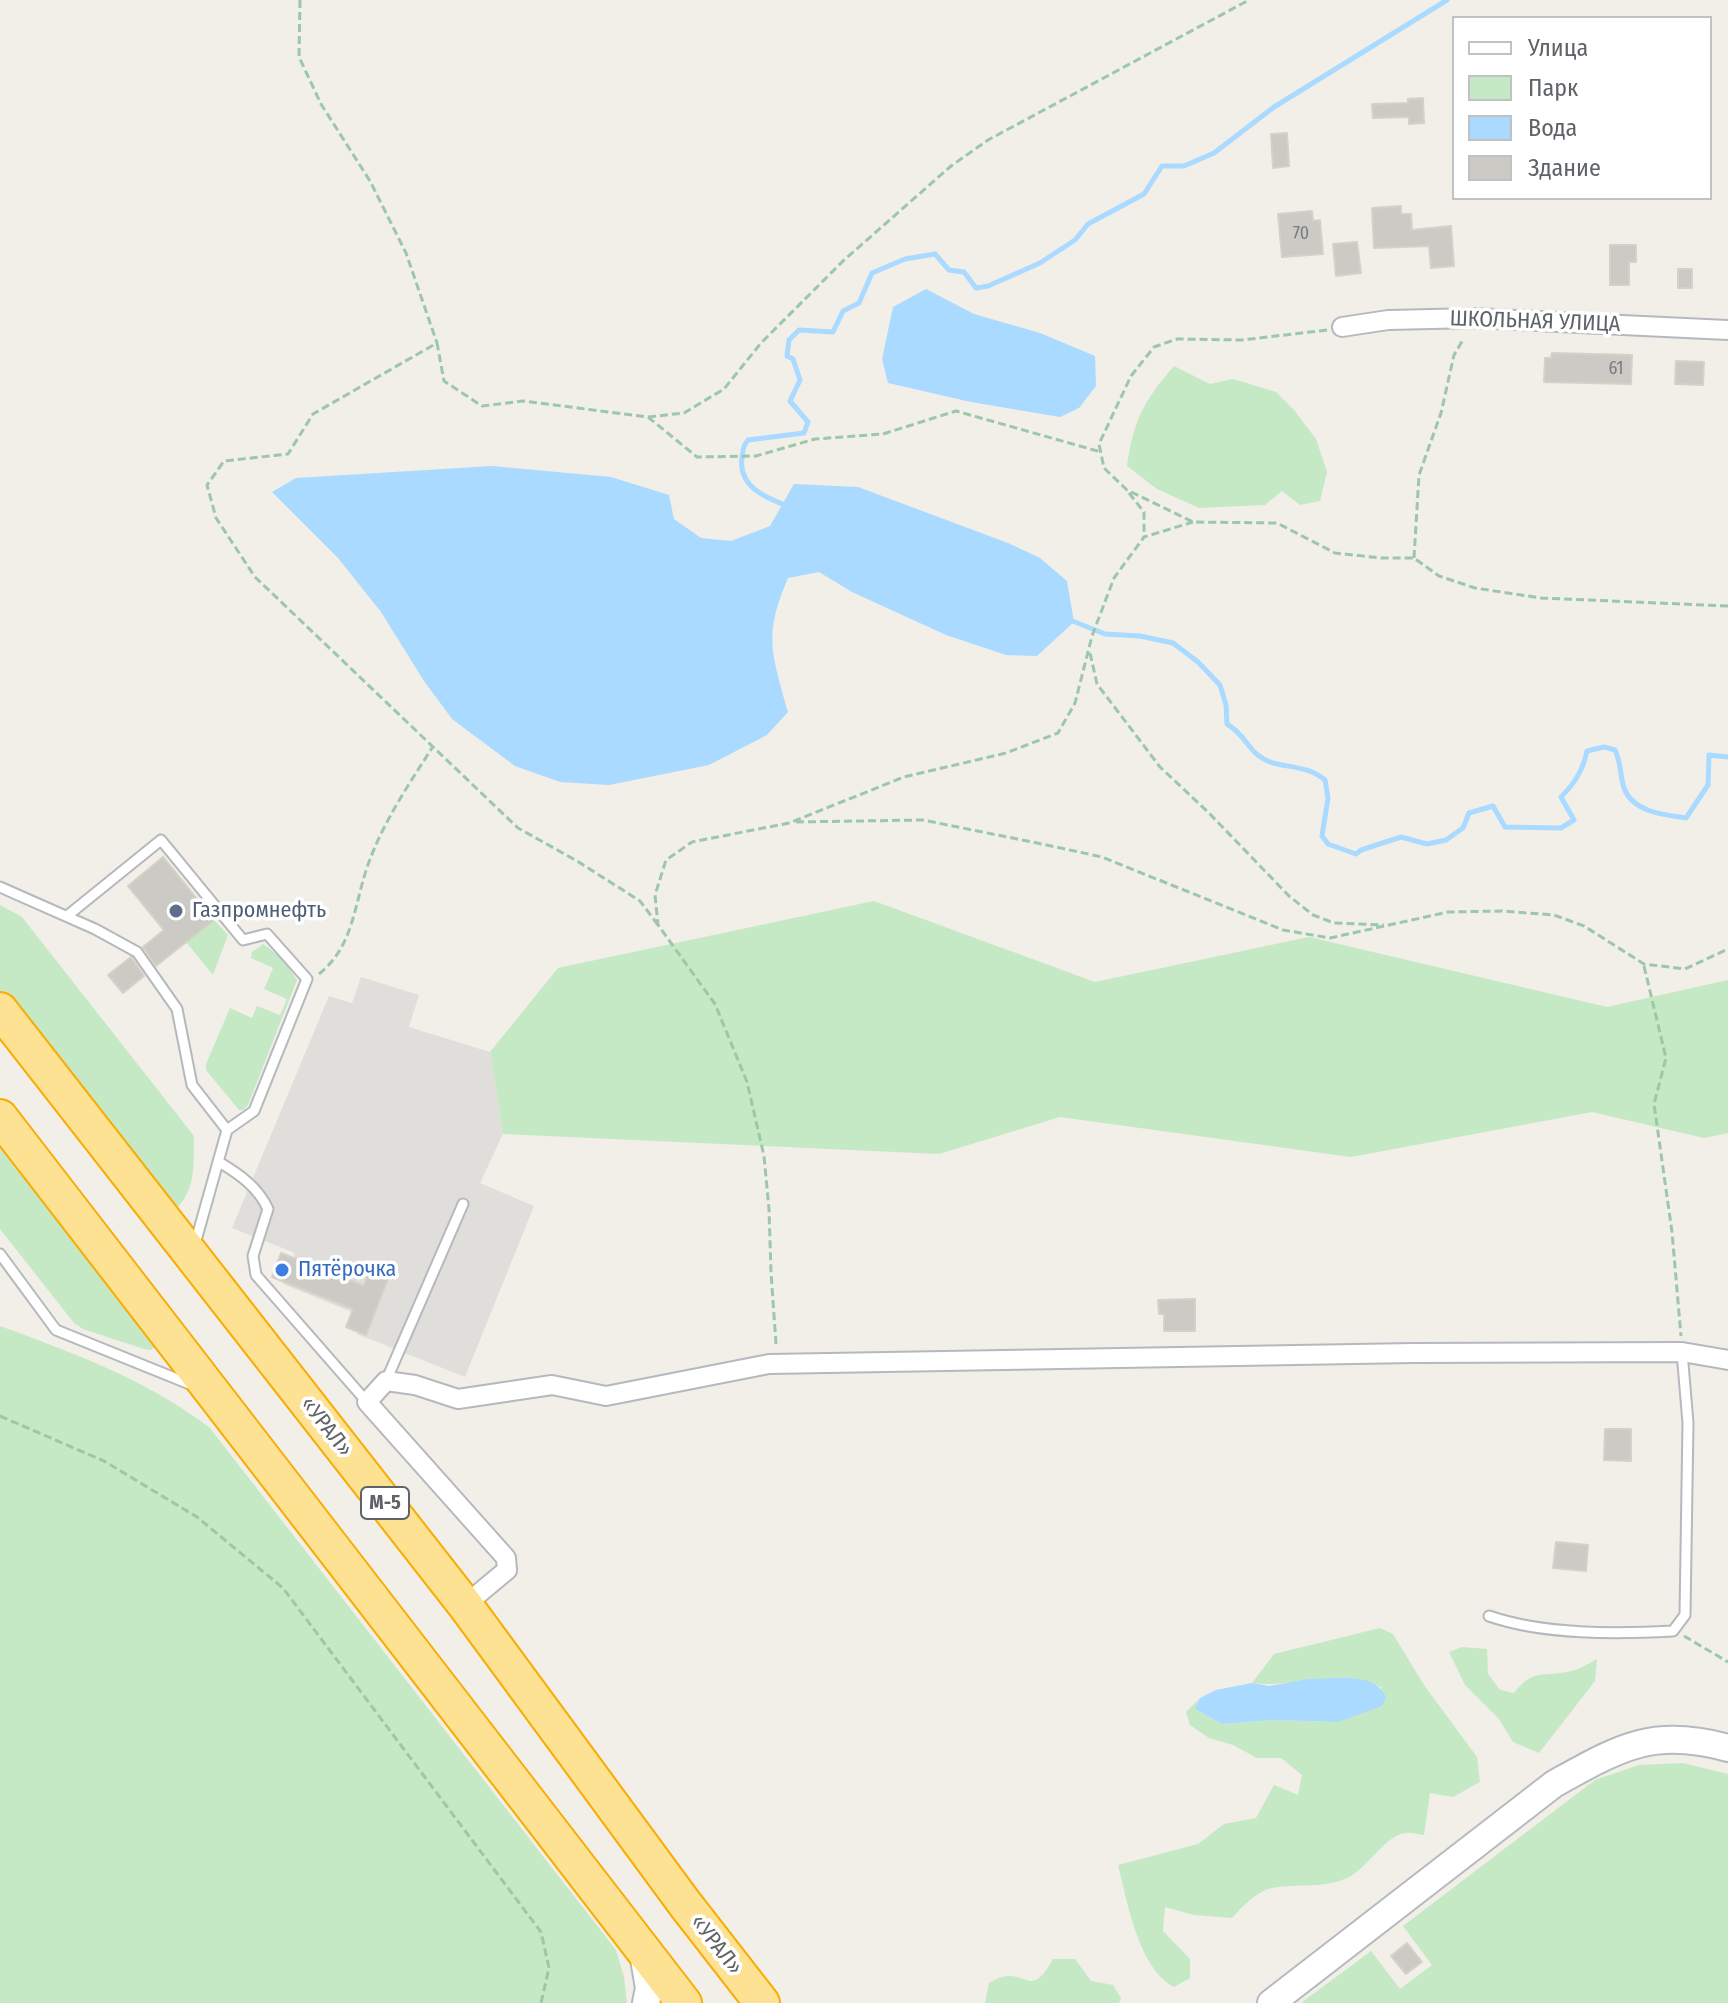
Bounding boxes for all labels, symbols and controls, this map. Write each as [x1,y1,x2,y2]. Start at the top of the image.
legend [1452,16,1712,200]
text: Улица [1528,34,1588,62]
text: Парк [1528,74,1578,102]
text: Вода [1528,114,1577,142]
text: Здание [1528,154,1601,182]
house number: 70 [1293,223,1309,245]
street label: ШКОЛЬНАЯ УЛИЦА [1449,306,1621,338]
house number: 61 [1608,358,1624,380]
place label: Газпромнефть [192,898,326,924]
marker: Газпромнефть [167,902,185,920]
place label: Пятёрочка [298,1257,396,1283]
marker: Пятёрочка [273,1261,291,1279]
street label: «УРАЛ» [294,1392,358,1462]
road number: М-5 [361,1487,409,1519]
street label: «УРАЛ» [684,1910,748,1980]

